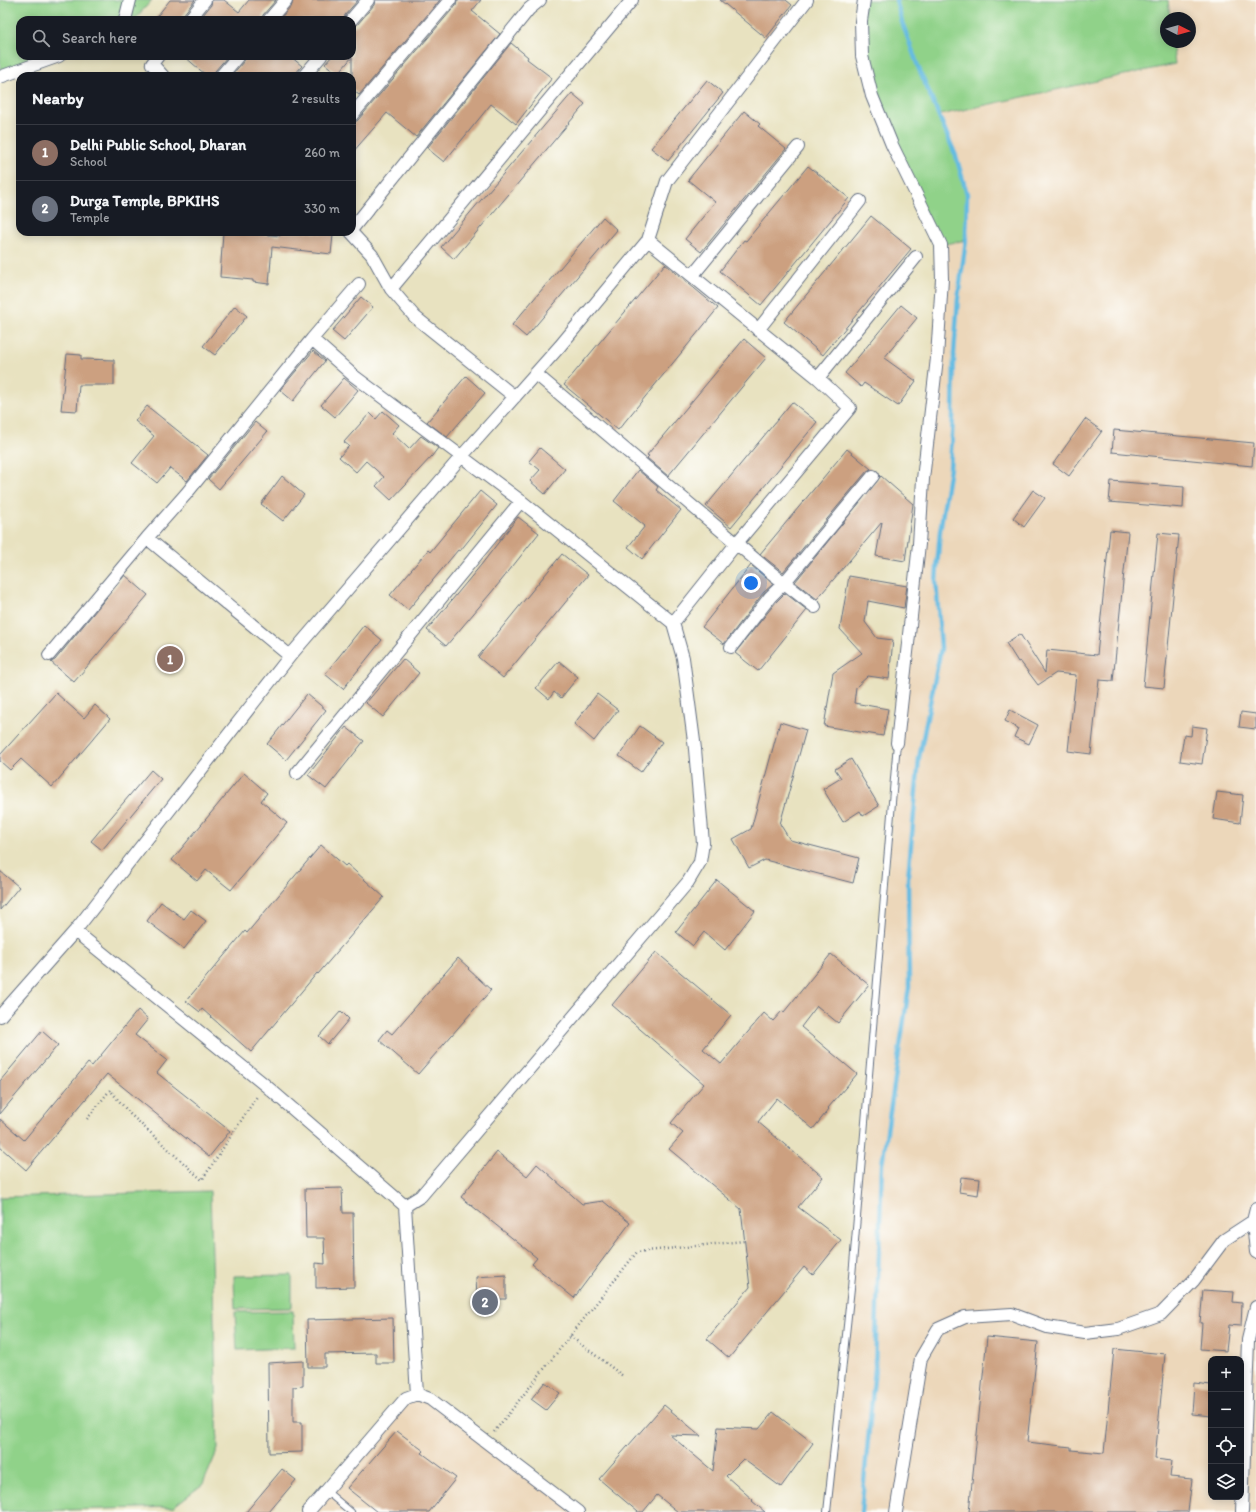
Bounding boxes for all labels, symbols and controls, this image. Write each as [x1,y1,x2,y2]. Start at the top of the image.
north arrow [1160,12,1196,48]
search box [16,16,356,60]
icon: search [30,27,52,49]
text: Search here [62,29,137,47]
text: Nearby [32,88,84,108]
text: 2 results [292,91,340,106]
text: Delhi Public School, Dharan [70,136,246,154]
text: 1 [42,145,48,160]
text: 260 m [304,145,340,160]
text: School [70,154,107,169]
text: Durga Temple, BPKIHS [70,192,219,210]
text: 2 [42,201,48,216]
text: 330 m [304,201,340,216]
text: Temple [70,210,109,225]
your location [741,573,761,593]
pin: 1 [157,644,183,674]
pin: 2 [472,1287,498,1317]
map controls [1208,1356,1244,1500]
button: + [1208,1356,1244,1392]
button: − [1208,1392,1244,1428]
button: locate [1208,1428,1244,1464]
button: layers [1208,1464,1244,1500]

